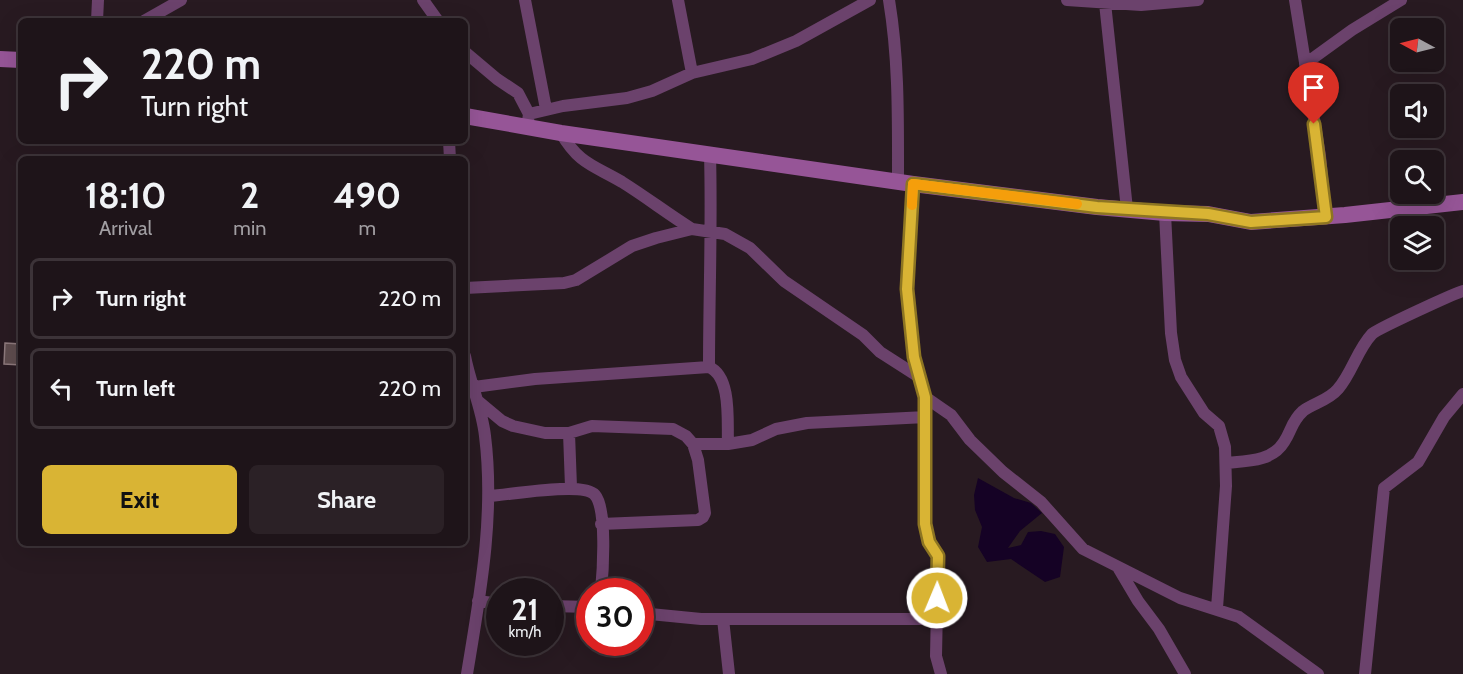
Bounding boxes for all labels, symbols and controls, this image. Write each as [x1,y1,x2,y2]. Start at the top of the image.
north arrow [1390,18,1444,72]
map controls [1390,18,1444,270]
text: 220 m [141,38,261,90]
icon: right [42,42,120,120]
pin [1288,62,1339,124]
icon: arrive [1297,71,1330,104]
button: sound [1390,84,1444,138]
text: Turn right [141,90,248,123]
button: search [1390,150,1444,204]
text: 18:10 [85,173,167,217]
text: 2 [240,173,259,217]
text: 490 [333,173,401,217]
text: Arrival [99,216,152,240]
text: min [233,216,266,240]
text: m [358,216,376,240]
button: layers [1390,216,1444,270]
icon: right [45,282,78,315]
text: Turn right [96,285,186,312]
text: 220 m [378,285,441,312]
icon: left [45,372,78,405]
text: Turn left [96,375,175,402]
text: 220 m [378,375,441,402]
button: Exit [42,465,237,534]
button: Share [249,465,444,534]
position arrow [905,566,969,630]
speed limit sign: 30 [576,578,654,656]
text: 21 [512,591,538,628]
text: km/h [509,623,541,641]

